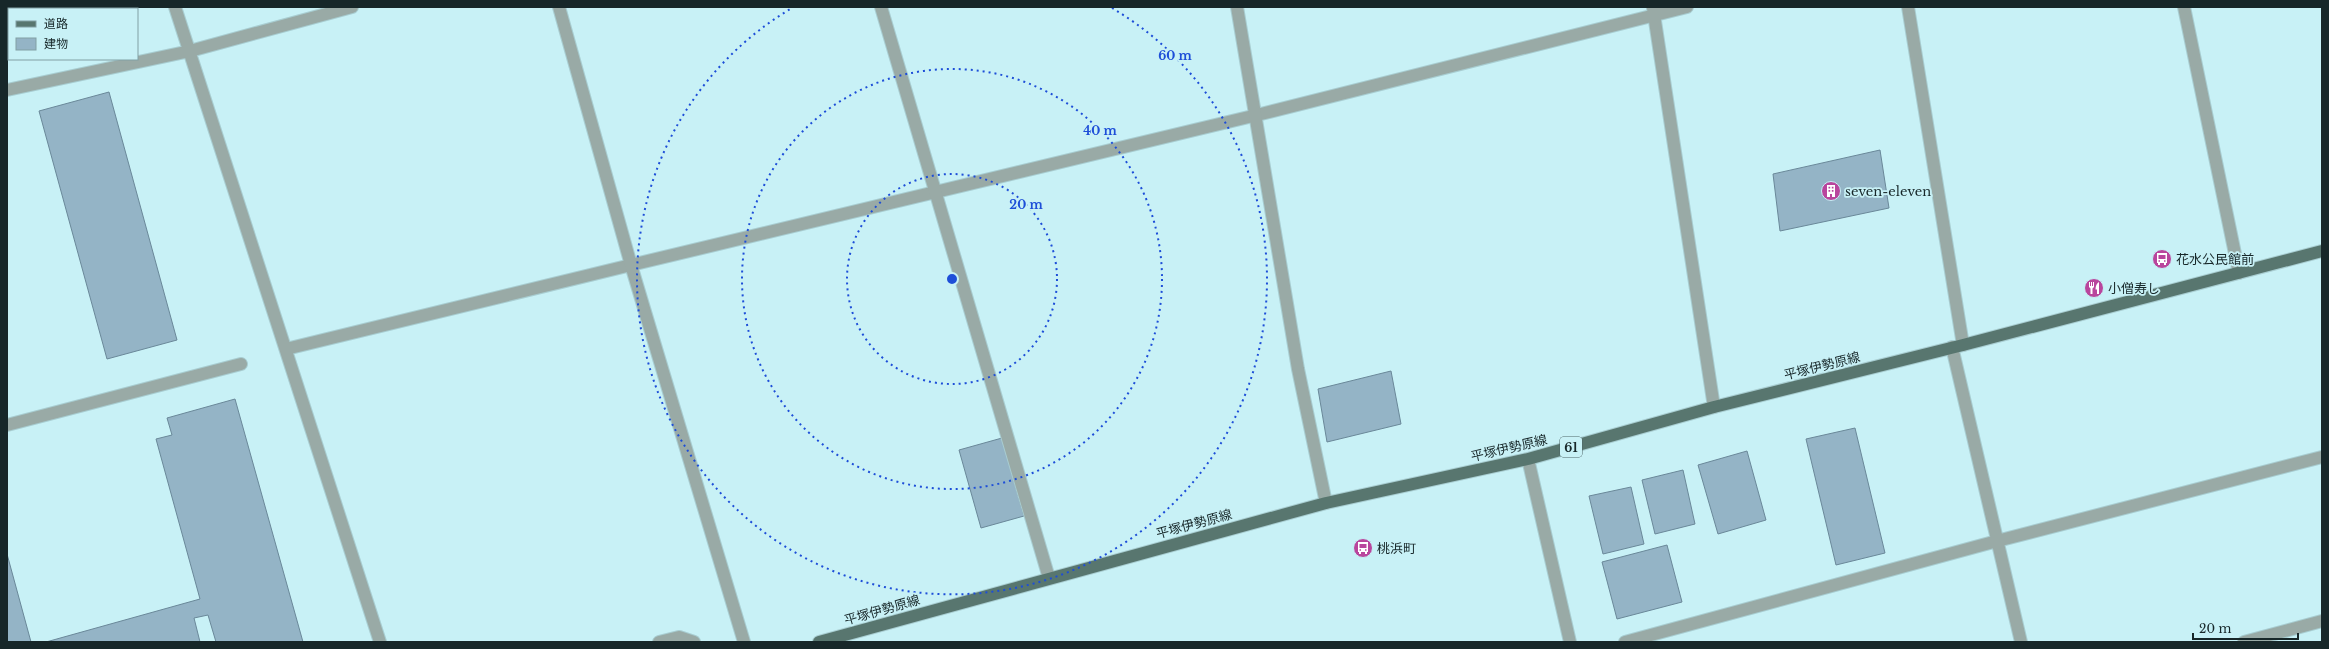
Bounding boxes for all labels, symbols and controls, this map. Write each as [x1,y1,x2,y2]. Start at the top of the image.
legend [8,8,138,60]
text: 道路 [44,16,68,31]
text: 建物 [44,36,68,51]
text: 60 m [1158,48,1193,63]
text: 40 m [1083,123,1117,138]
building icon: seven-eleven [1820,180,1842,202]
place label: seven-eleven [1845,183,1931,200]
text: 20 m [1009,197,1043,212]
bus stop icon: 花水公民館前 [2151,248,2173,270]
place label: 花水公民館前 [2176,251,2254,268]
centre of rings [945,272,959,286]
restaurant icon: 小僧寿し [2083,277,2105,299]
place label: 小僧寿し [2108,280,2160,297]
street label: 平塚伊勢原線 [1782,348,1862,384]
street label: 平塚伊勢原線 [1469,431,1549,465]
road number: 61 [1560,437,1582,457]
street label: 平塚伊勢原線 [1154,506,1234,542]
bus stop icon: 桃浜町 [1352,537,1374,559]
place label: 桃浜町 [1377,540,1416,557]
street label: 平塚伊勢原線 [842,591,922,629]
scale bar [2193,615,2298,641]
text: 20 m [2199,621,2231,636]

